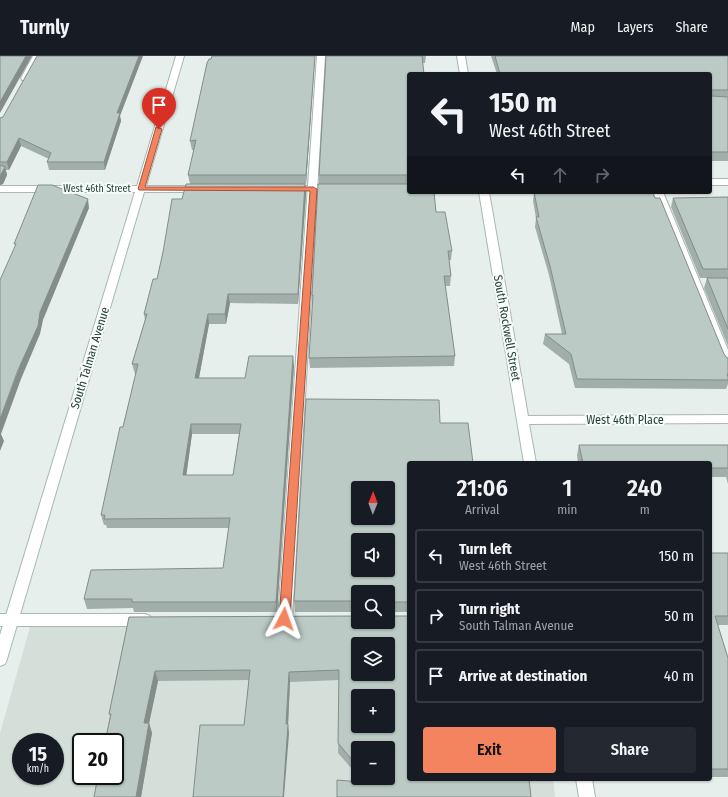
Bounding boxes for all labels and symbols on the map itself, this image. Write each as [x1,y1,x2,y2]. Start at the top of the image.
pin [142,88,176,129]
street label: West 46th Street [63,183,131,195]
street label: South Rockwell Street [491,274,523,382]
street label: South Talman Avenue [68,305,112,411]
street label: West 46th Place [586,413,664,427]
north arrow [351,481,395,525]
position arrow [263,598,305,640]
speed limit sign: 20 [72,733,124,785]

